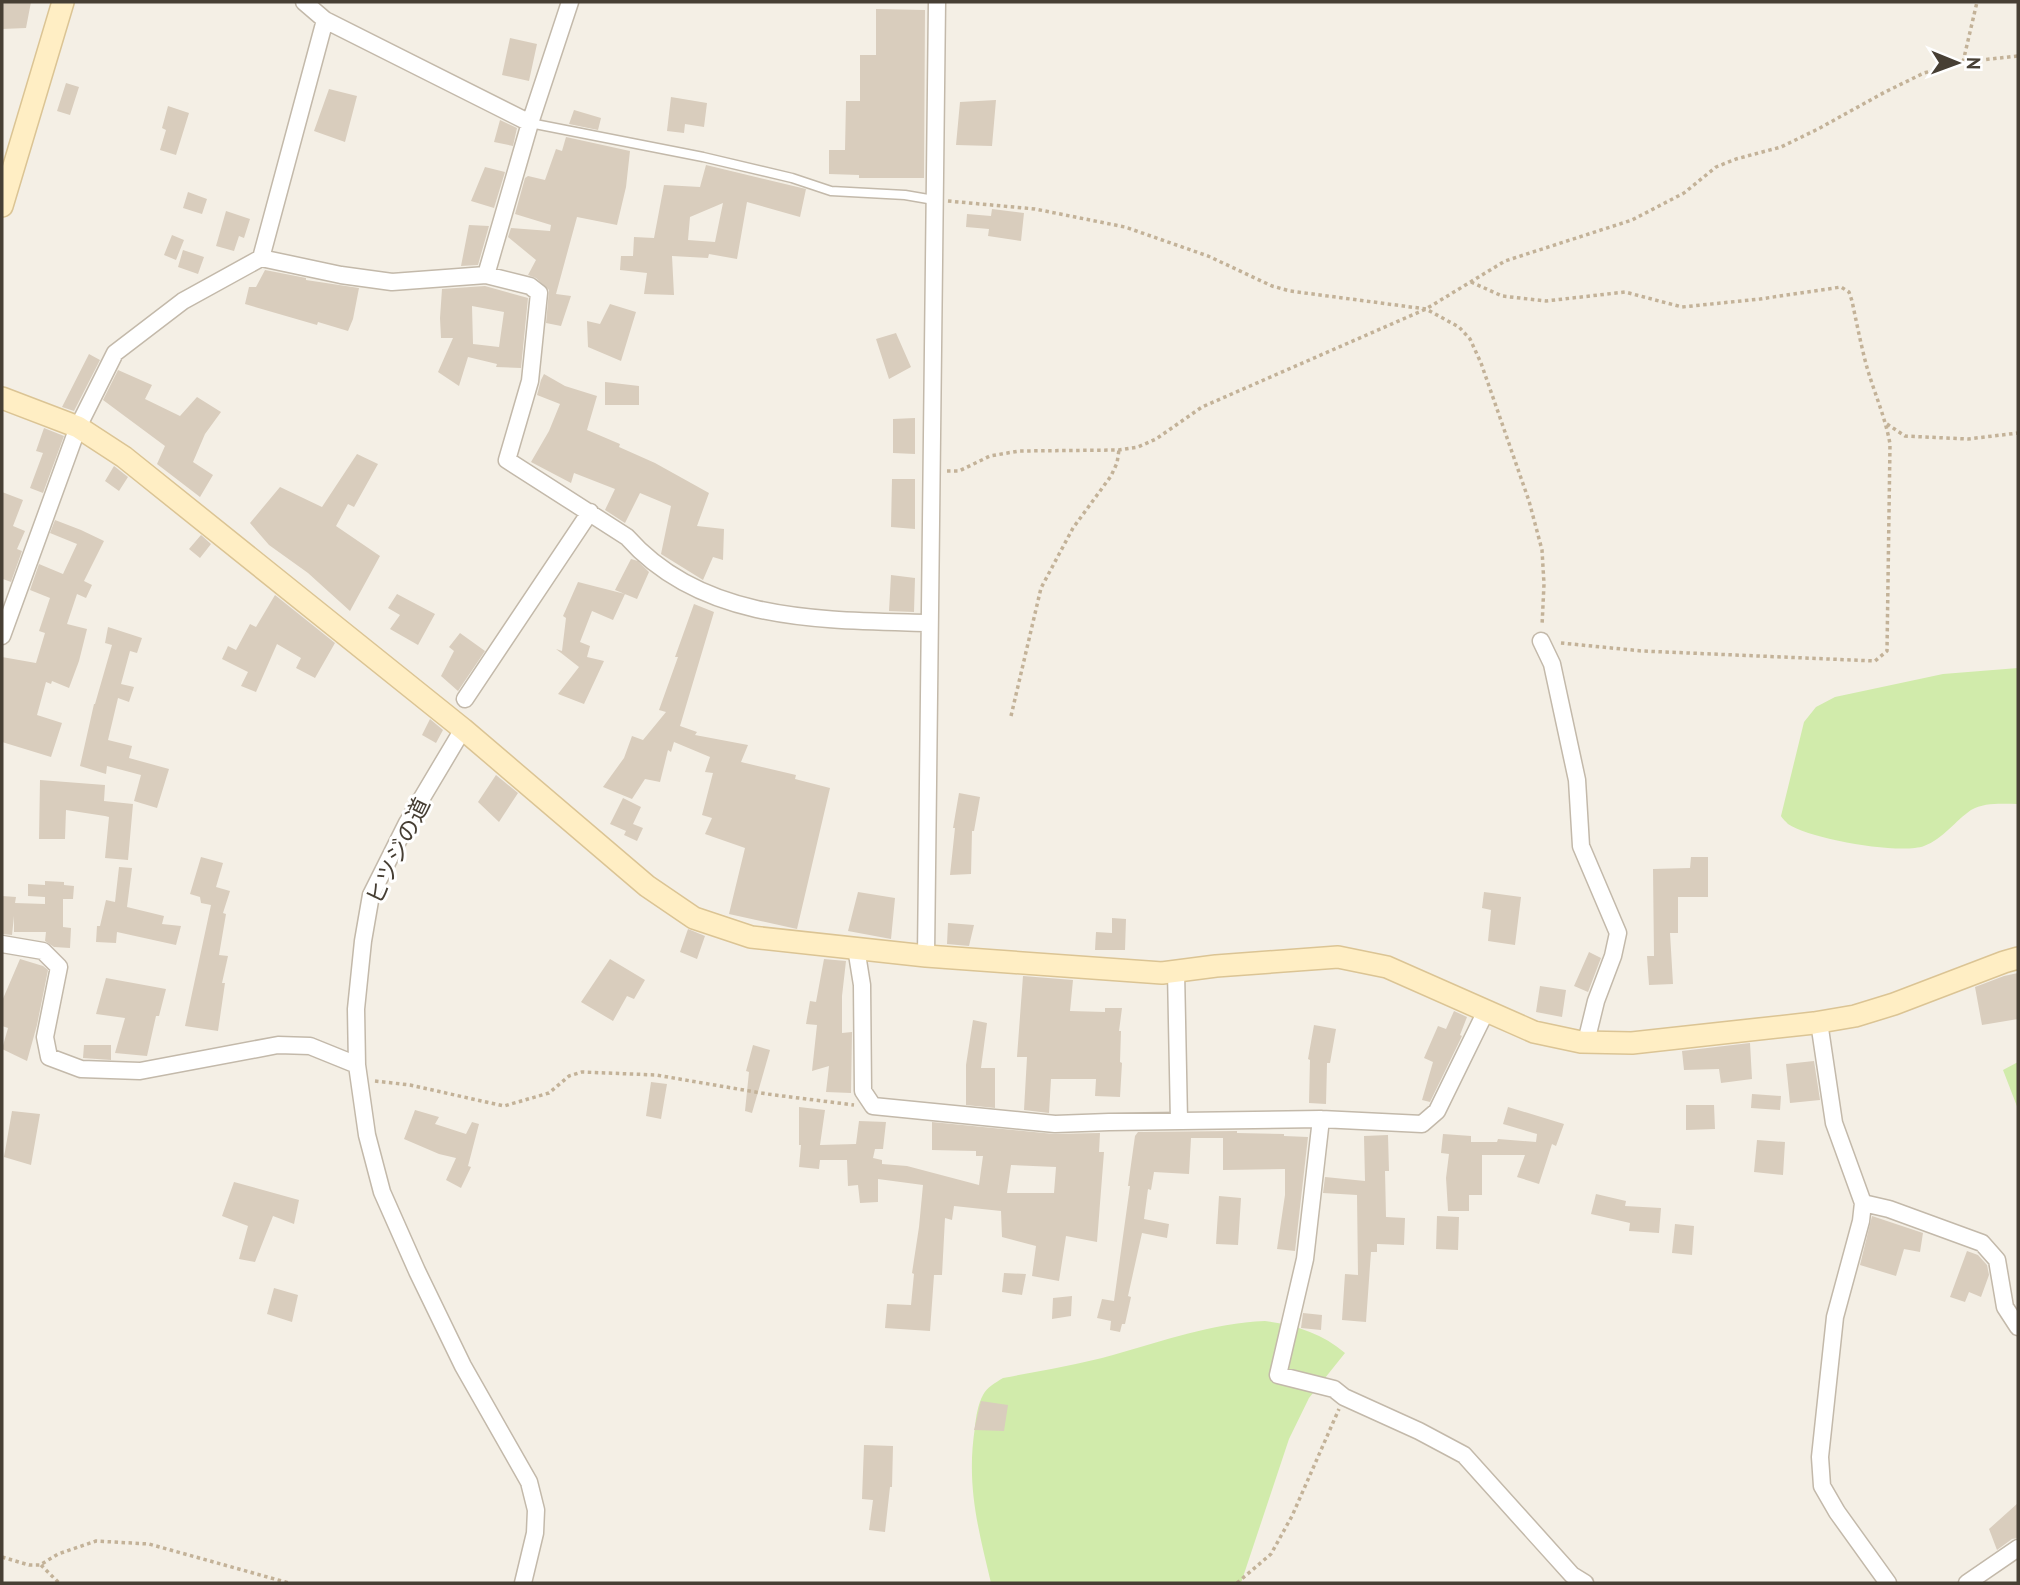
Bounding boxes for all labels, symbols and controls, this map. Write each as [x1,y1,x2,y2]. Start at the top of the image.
north arrow [1922,28,1992,98]
text: N [1962,57,1986,70]
street label: ヒツジの道 [359,793,436,909]

